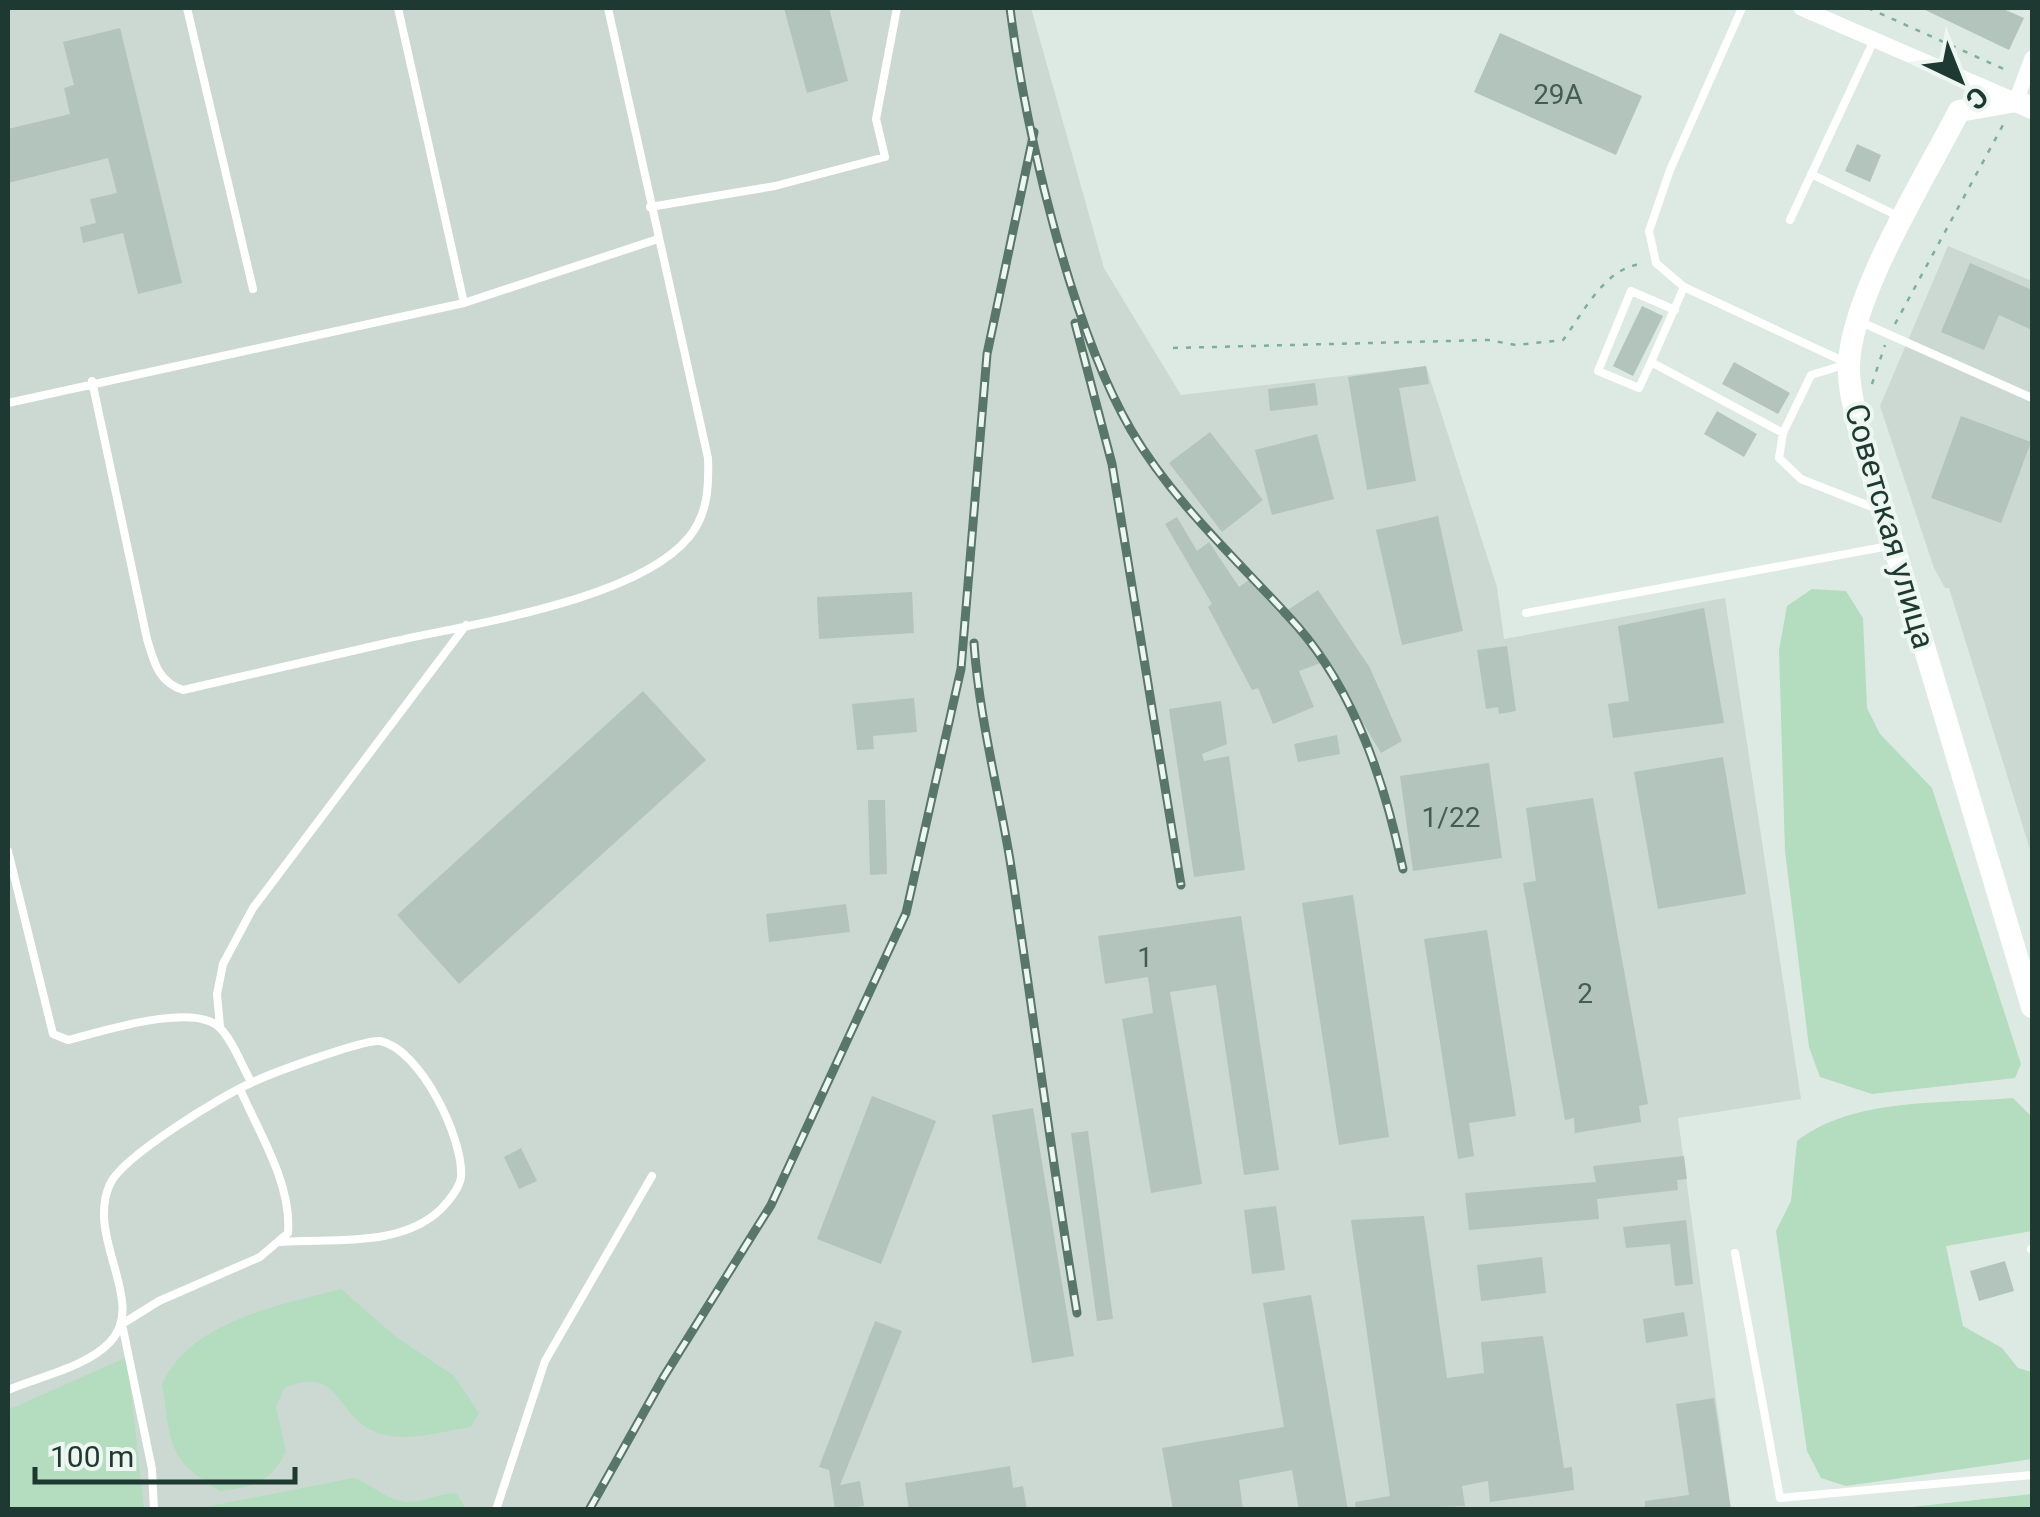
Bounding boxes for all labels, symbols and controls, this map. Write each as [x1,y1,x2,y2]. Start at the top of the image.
north arrow [1910,30,2010,130]
house number: 29А [1533,78,1583,111]
text: С [1959,80,1995,116]
street label: Советская улица [1837,399,1943,653]
house number: 1/22 [1422,801,1480,834]
house number: 1 [1137,941,1153,974]
house number: 2 [1577,977,1593,1010]
scale bar [35,1422,295,1484]
text: 100 m [50,1439,134,1474]

